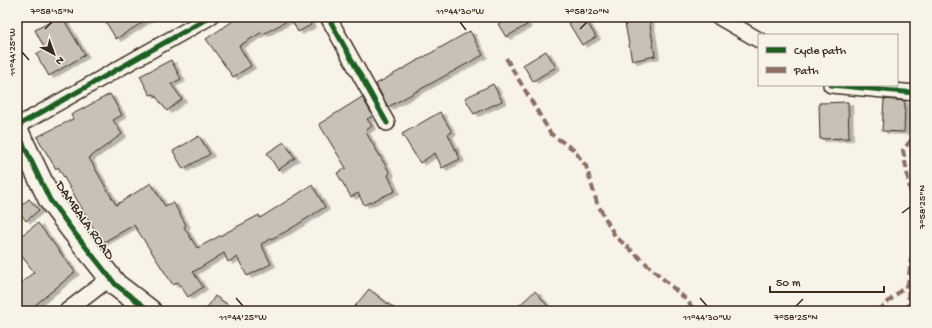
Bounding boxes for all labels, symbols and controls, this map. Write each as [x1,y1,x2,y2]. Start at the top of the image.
text: 7°58'15"N [30,6,74,18]
text: 11°44'30"W [435,6,485,18]
text: 7°58'20"N [564,6,610,18]
text: 11°44'25"W [7,28,19,77]
north arrow [34,34,74,74]
legend [758,34,898,86]
text: Cycle path [794,45,847,59]
text: N [53,53,66,67]
text: Path [793,65,819,79]
street label: DAMBALA ROAD [50,177,118,264]
text: 7°58'25"N [917,185,929,230]
scale bar [770,268,884,294]
text: 50 m [776,277,801,291]
text: 11°44'25"W [218,312,267,324]
text: 11°44'30"W [682,312,732,324]
text: 7°58'25"N [773,312,818,324]

